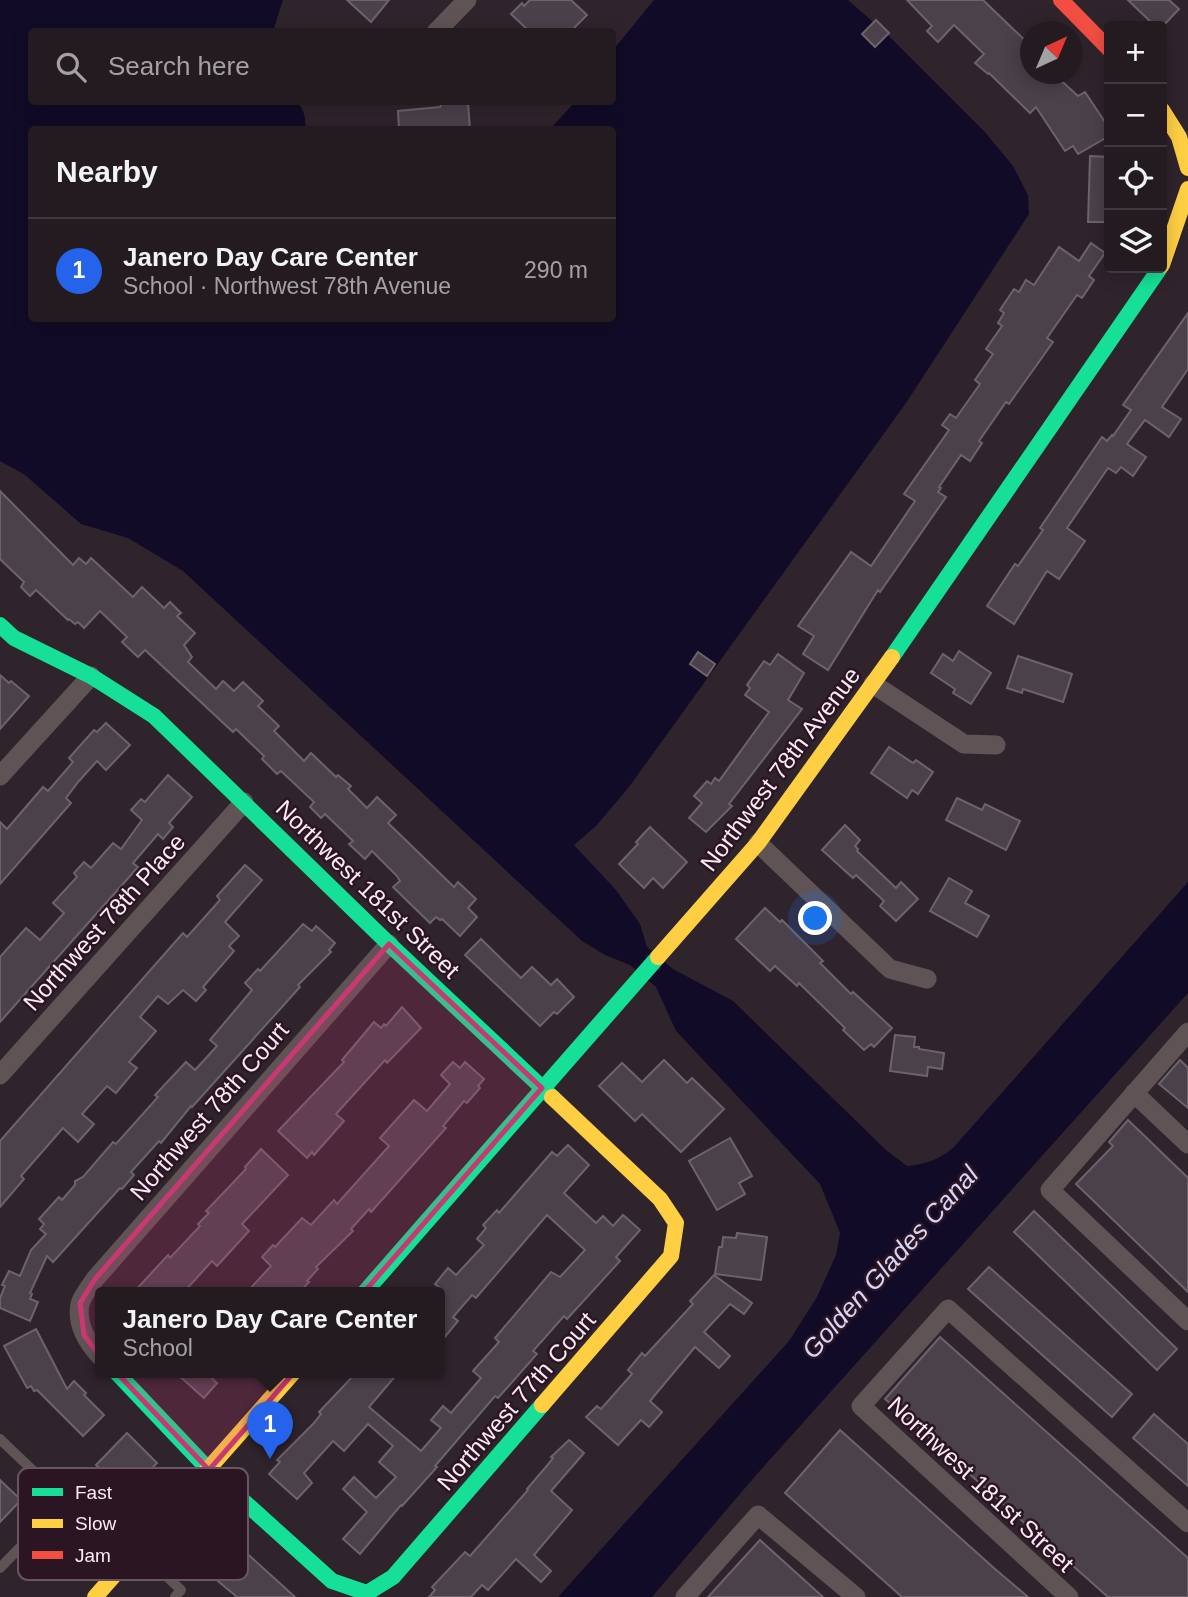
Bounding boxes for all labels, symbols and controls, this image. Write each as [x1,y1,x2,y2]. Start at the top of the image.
north arrow [1020,21,1083,84]
map controls [1104,21,1167,273]
button: + [1104,21,1167,84]
search box [28,28,616,105]
icon: search [52,48,90,86]
text: Search here [108,51,250,81]
button: − [1104,84,1167,147]
button: locate [1104,147,1167,210]
text: Nearby [56,155,158,188]
button: layers [1104,210,1167,273]
text: Janero Day Care Center [123,242,418,272]
text: 1 [73,257,85,283]
text: 290 m [524,257,588,283]
text: School · Northwest 78th Avenue [123,273,451,299]
street label: Northwest 78th Avenue [695,662,865,876]
street label: Northwest 181st Street [271,794,465,984]
street label: Northwest 78th Place [18,828,190,1016]
your location [798,901,832,935]
street label: Northwest 78th Court [124,1016,294,1205]
water label: Golden Glades Canal [796,1159,985,1364]
popup [95,1287,445,1378]
text: Janero Day Care Center [123,1304,417,1334]
street label: Northwest 77th Court [431,1306,601,1495]
text: School [123,1335,193,1361]
street label: Northwest 181st Street [883,1391,1080,1577]
pin: 1 [247,1401,293,1459]
legend [18,1468,248,1580]
text: Fast [75,1482,113,1503]
text: Slow [75,1513,116,1534]
text: Jam [75,1545,111,1566]

